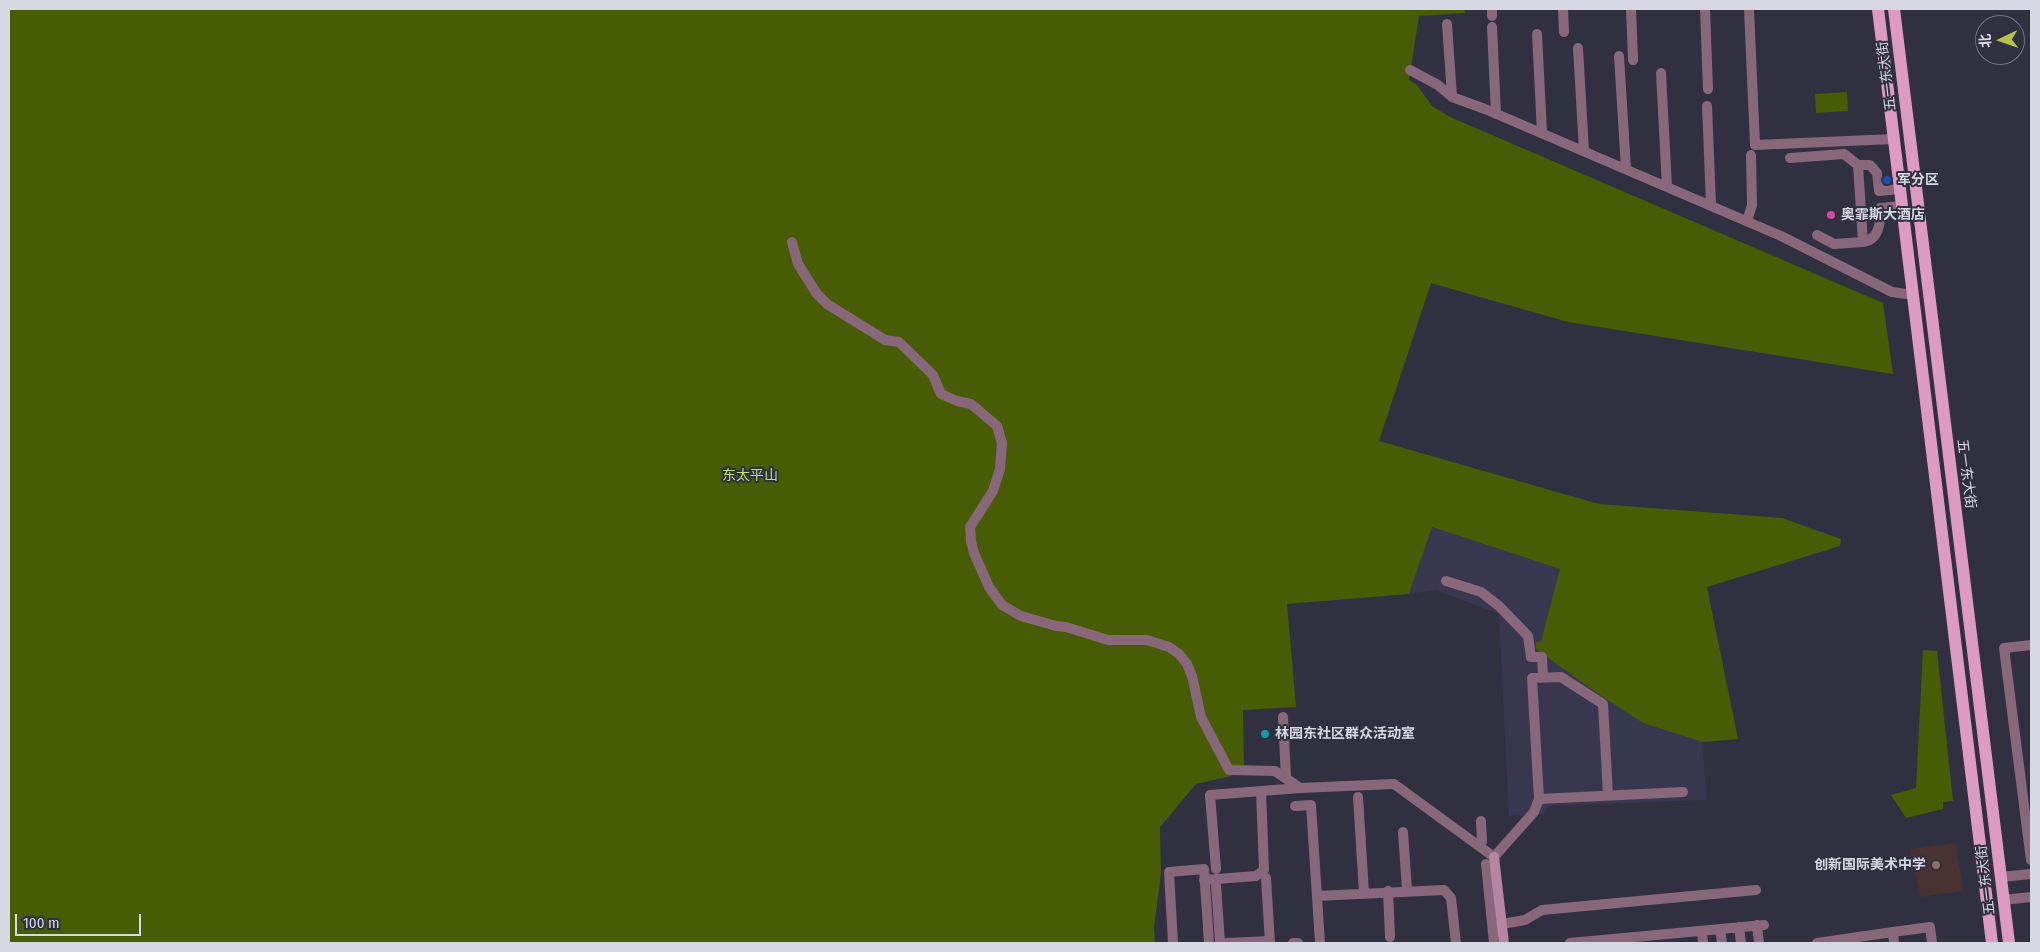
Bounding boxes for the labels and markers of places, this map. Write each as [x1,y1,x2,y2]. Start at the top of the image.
place label: 军分区 [1897,172,1939,188]
marker: 军分区 [1881,174,1893,186]
place label: 奥霏斯大酒店 [1841,207,1925,223]
marker: 奥霏斯大酒店 [1825,209,1837,221]
place label: 林园东社区群众活动室 [1275,726,1415,742]
marker: 林园东社区群众活动室 [1259,728,1271,740]
place label: 创新国际美术中学 [1814,857,1926,873]
marker: 创新国际美术中学 [1930,859,1942,871]

